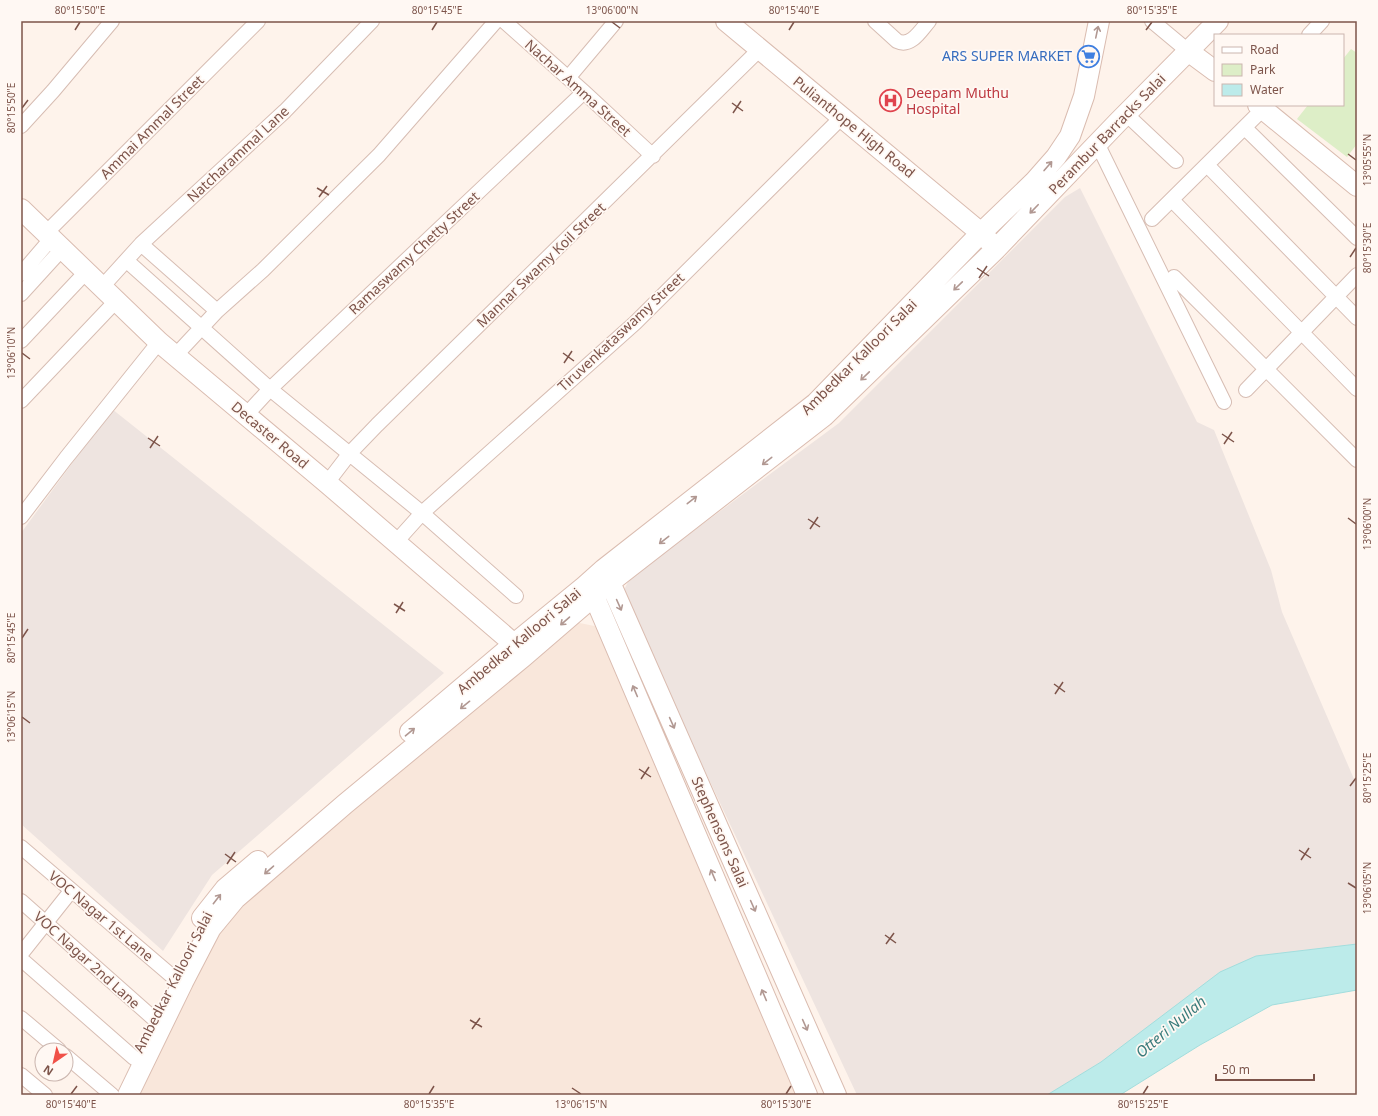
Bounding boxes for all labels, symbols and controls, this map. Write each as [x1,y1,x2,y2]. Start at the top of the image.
text: 80°15'50"E [55,3,105,17]
text: 80°15'45"E [412,3,462,17]
text: 13°06'00"N [586,3,638,17]
text: 80°15'40"E [769,3,819,17]
text: 80°15'35"E [1127,3,1177,17]
one-way arrow [1093,26,1101,39]
legend [1214,34,1344,106]
street label: Nachar Amma Street [521,35,636,140]
text: Road [1250,41,1279,58]
supermarket icon: ARS SUPER MARKET [1075,43,1101,69]
place label: ARS SUPER MARKET [942,46,1072,65]
text: Park [1250,61,1276,78]
street label: Perambur Barracks Salai [1044,69,1169,198]
street label: Ammai Ammal Street [96,71,208,183]
street label: Pulianthope High Road [789,71,919,182]
text: Water [1250,81,1284,98]
text: 80°15'50"E [4,83,18,133]
place label: Deepam Muthu Hospital [906,83,1009,118]
hospital icon: Deepam Muthu Hospital [877,88,903,114]
street label: Natcharammal Lane [182,101,293,206]
text: 13°05'55"N [1360,134,1374,186]
one-way arrow [1044,160,1053,171]
street label: Ramaswamy Chetty Street [344,187,483,318]
street label: Mannar Swamy Koil Street [472,198,609,331]
one-way arrow [1030,204,1039,214]
text: 80°15'30"E [1360,223,1374,273]
street label: Tiruvenkataswamy Street [553,268,688,395]
one-way arrow [953,281,963,291]
street label: Ambedkar Kalloori Salai [797,295,921,419]
text: 13°06'10"N [4,327,18,379]
one-way arrow [860,371,870,381]
street label: Decaster Road [228,397,313,473]
one-way arrow [761,456,772,465]
one-way arrow [686,496,697,504]
text: 13°06'00"N [1360,498,1374,550]
one-way arrow [658,536,669,545]
street label: Ambedkar Kalloori Salai [453,583,585,698]
one-way arrow [616,598,623,610]
text: 80°15'45"E [4,613,18,663]
one-way arrow [559,617,570,626]
one-way arrow [630,686,638,698]
text: 13°06'15"N [4,691,18,743]
one-way arrow [459,700,470,709]
one-way arrow [669,717,676,729]
one-way arrow [405,727,416,736]
text: 80°15'25"E [1360,753,1374,803]
street label: Stephensons Salai [688,773,753,890]
text: 13°06'05"N [1360,862,1374,914]
one-way arrow [264,865,274,874]
street label: VOC Nagar 1st Lane [45,866,158,965]
one-way arrow [709,870,716,882]
one-way arrow [213,893,221,904]
one-way arrow [749,900,757,912]
street label: VOC Nagar 2nd Lane [30,907,145,1012]
street label: Ambedkar Kalloori Salai [129,908,216,1056]
one-way arrow [760,989,767,1001]
water label: Otteri Nullah [1131,991,1210,1062]
one-way arrow [802,1019,809,1031]
north arrow [34,1042,74,1082]
scale bar [1216,1056,1314,1082]
text: 50 m [1222,1061,1250,1078]
text: N [40,1062,56,1079]
text: 80°15'40"E [46,1097,96,1111]
text: 80°15'35"E [404,1097,454,1111]
text: 13°06'15"N [555,1097,607,1111]
text: 80°15'30"E [761,1097,811,1111]
text: 80°15'25"E [1118,1097,1168,1111]

